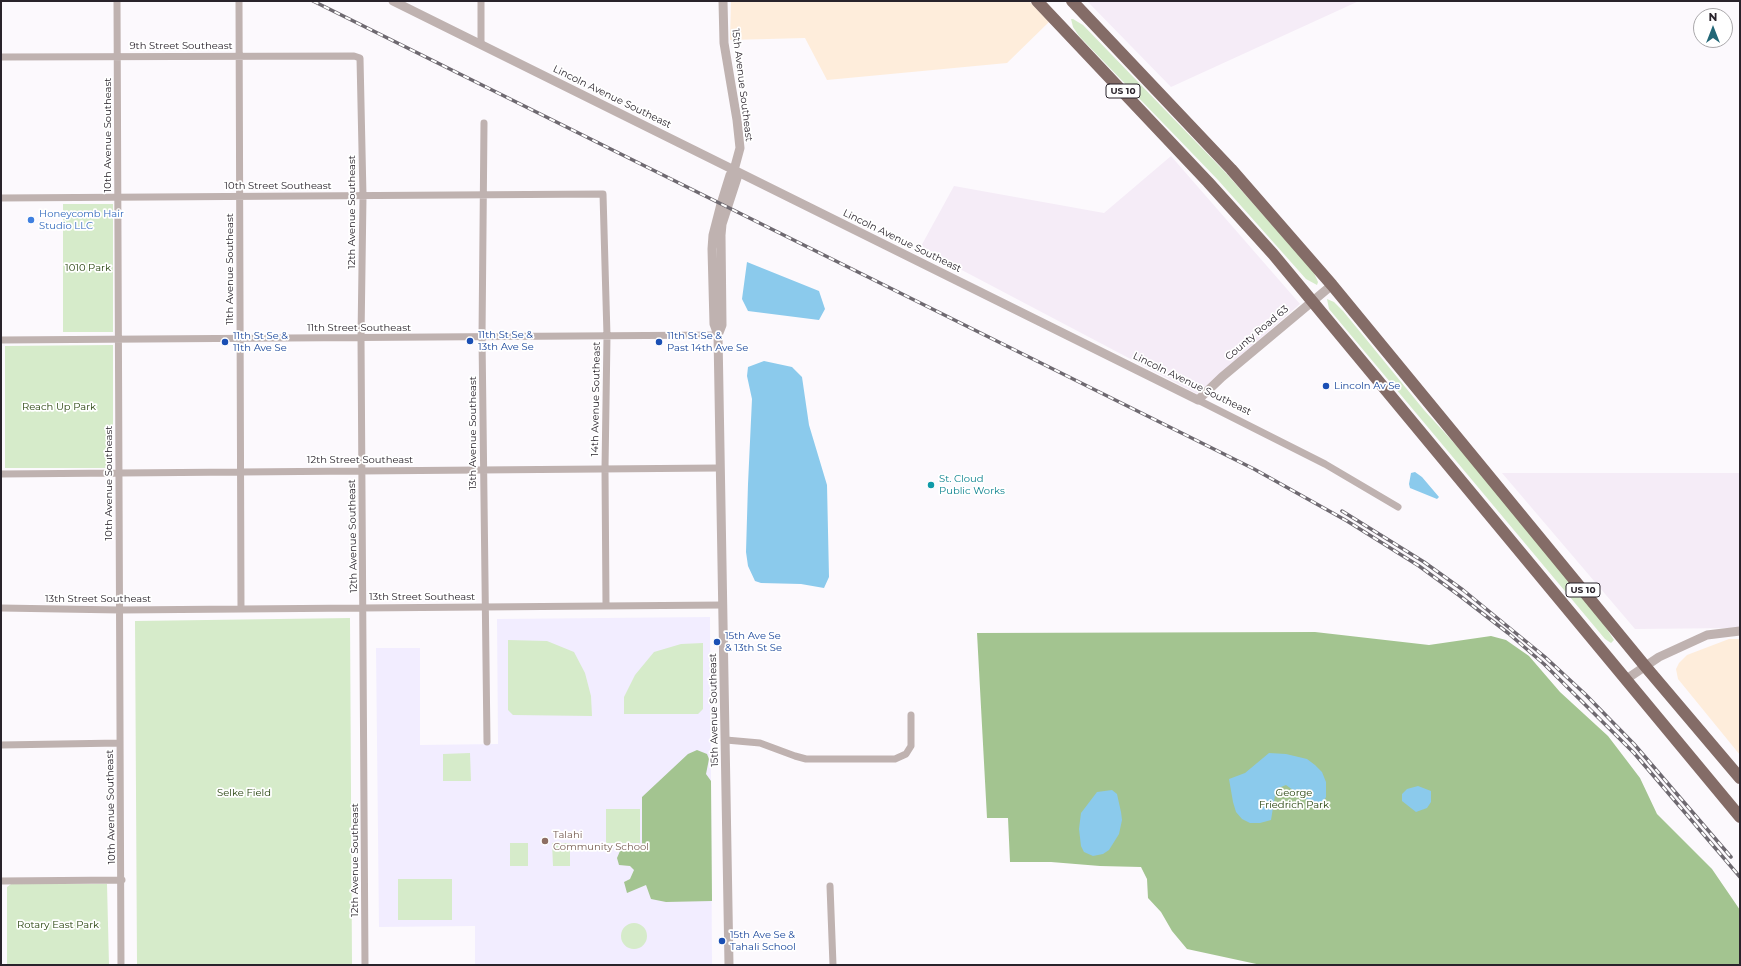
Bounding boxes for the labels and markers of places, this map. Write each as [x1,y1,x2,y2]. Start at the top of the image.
place label: Honeycomb Hair Studio LLC [39,208,124,232]
marker: Honeycomb Hair Studio LLC [26,215,36,225]
place label: 11th St Se & 13th Ave Se [478,329,534,352]
place label: 11th St Se & 11th Ave Se [233,330,288,354]
place label: 11th St Se & Past 14th Ave Se [667,330,748,354]
marker: 11th St Se & 13th Ave Se [465,336,475,346]
marker: 11th St Se & 11th Ave Se [220,337,230,347]
marker: 11th St Se & Past 14th Ave Se [654,337,664,347]
place label: Lincoln Av Se [1334,380,1400,392]
marker: Lincoln Av Se [1321,381,1331,391]
place label: St. Cloud Public Works [939,473,1005,496]
marker: St. Cloud Public Works [926,480,936,490]
place label: 15th Ave Se & 13th St Se [725,630,782,654]
marker: 15th Ave Se & 13th St Se [712,637,722,647]
place label: Talahi Community School [553,829,649,852]
marker: Talahi Community School [540,836,550,846]
place label: 15th Ave Se & Tahali School [730,929,796,952]
marker: 15th Ave Se & Tahali School [717,936,727,946]

